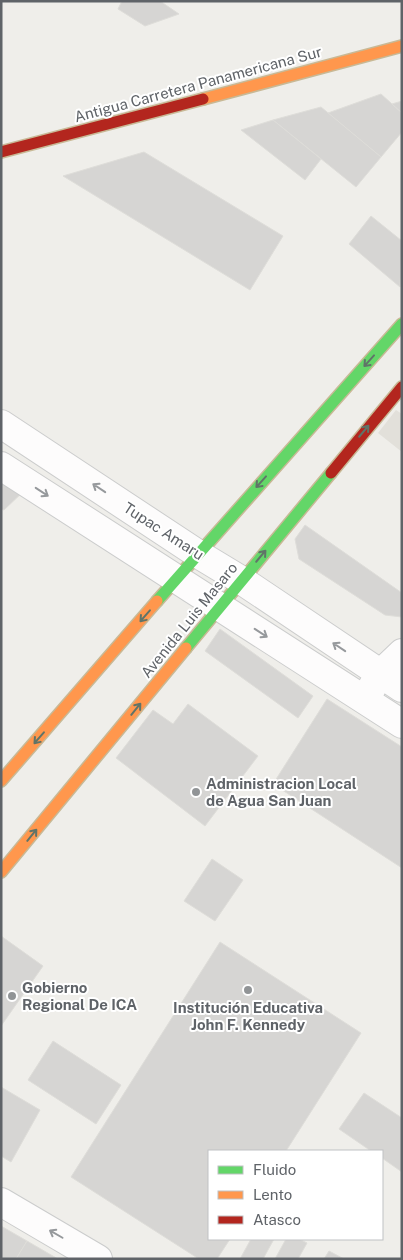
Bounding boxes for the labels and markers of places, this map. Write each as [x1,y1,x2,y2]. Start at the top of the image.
place label: Administracion Local de Agua San Juan [206,775,357,809]
marker: Administracion Local de Agua San Juan [190,786,202,798]
place label: Gobierno Regional De ICA [22,979,137,1013]
marker: Institución Educativa John F. Kennedy [242,984,254,996]
marker: Gobierno Regional De ICA [6,990,18,1002]
place label: Institución Educativa John F. Kennedy [173,999,323,1033]

